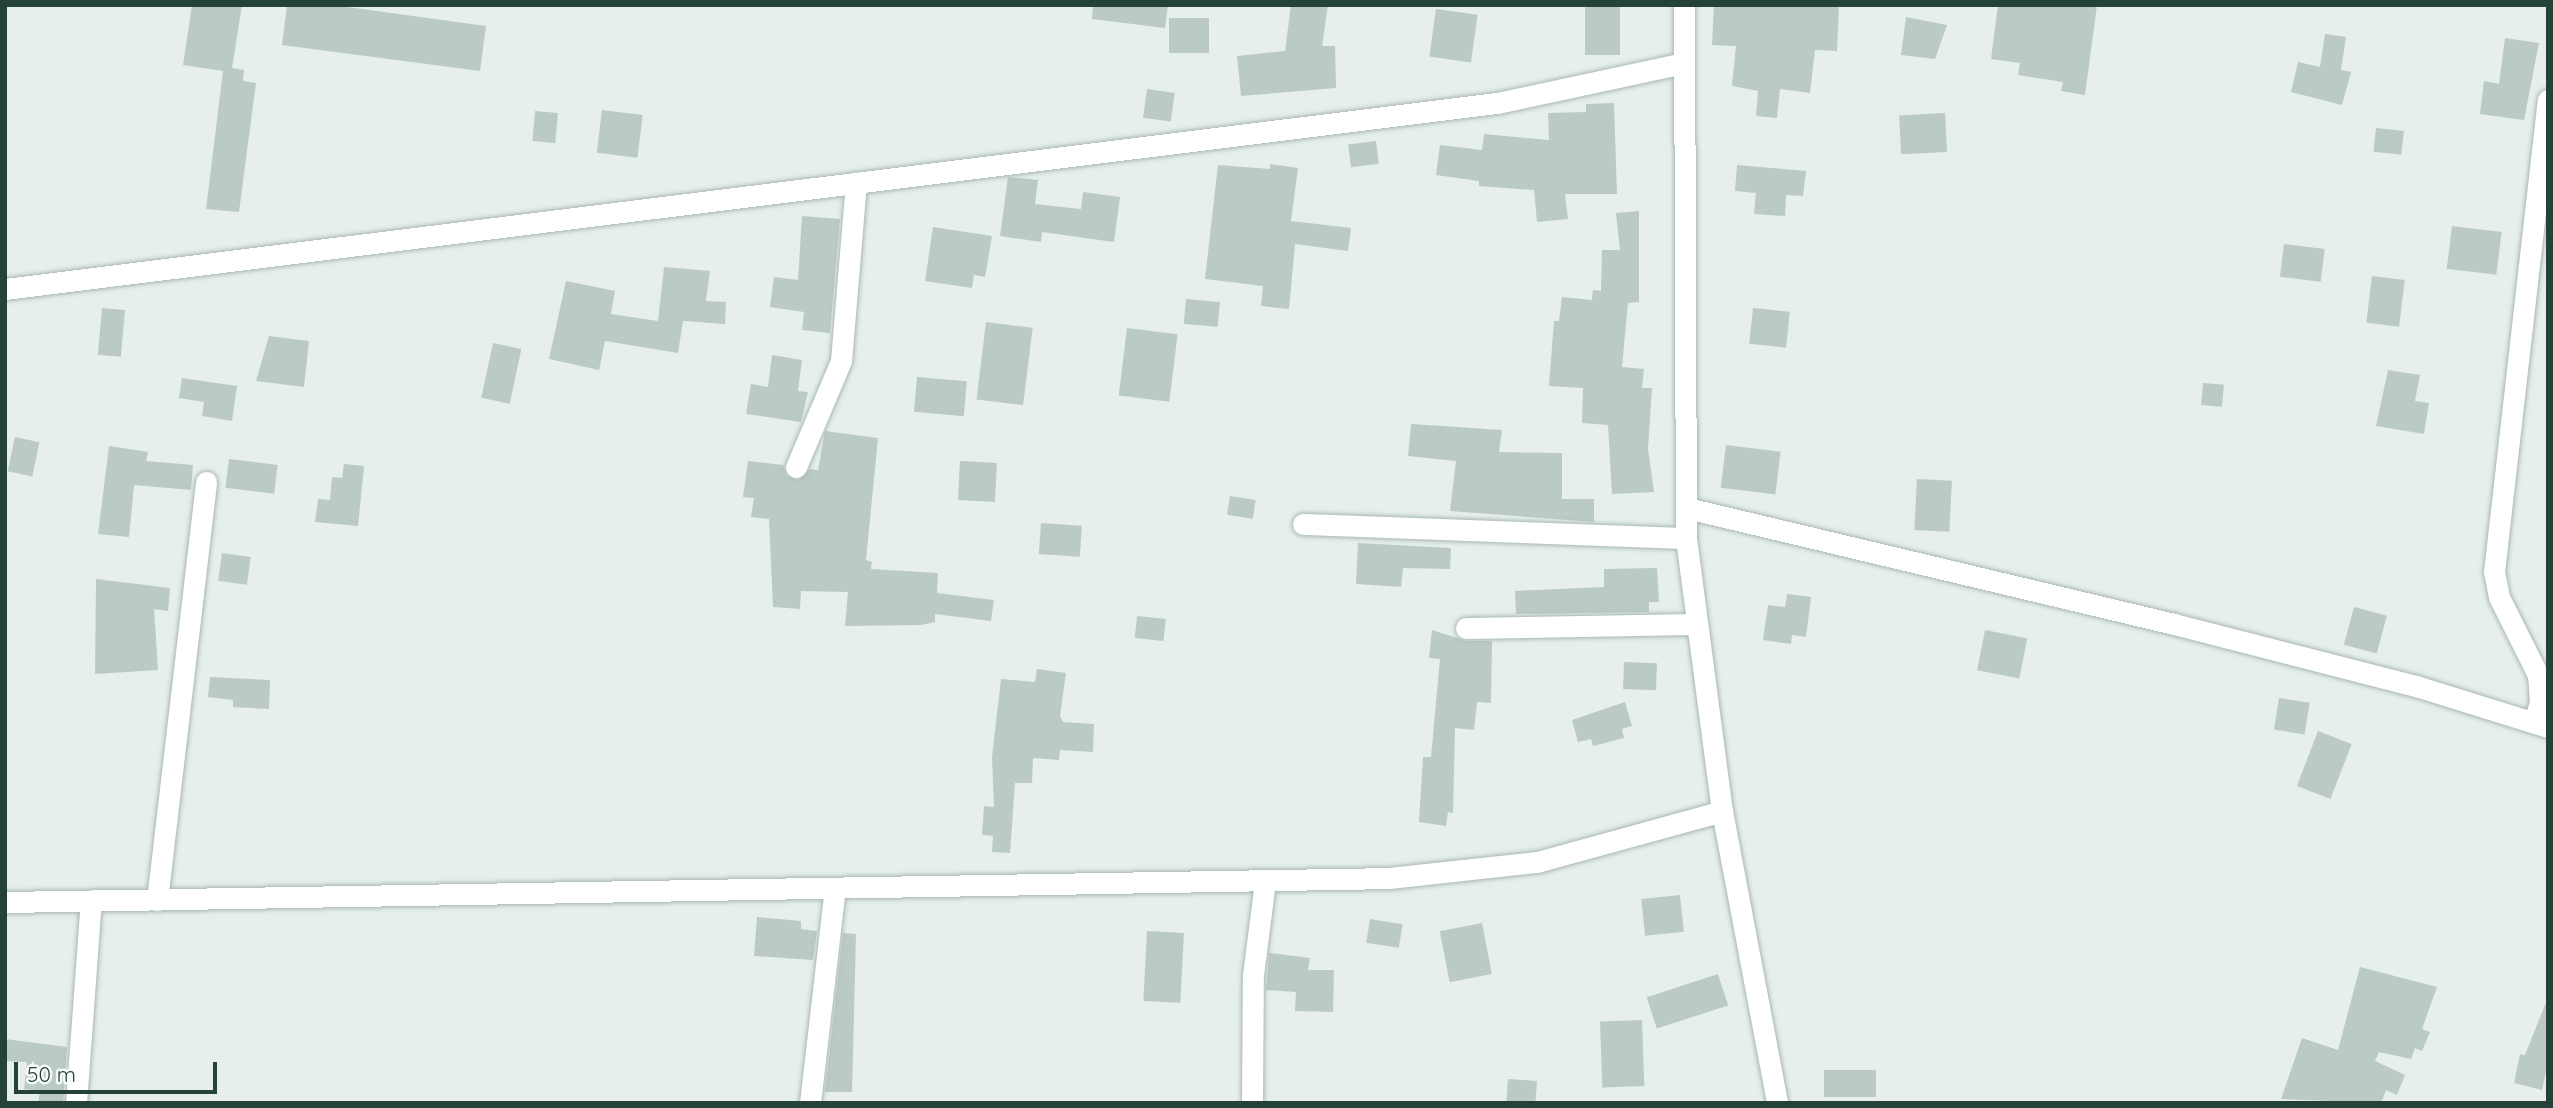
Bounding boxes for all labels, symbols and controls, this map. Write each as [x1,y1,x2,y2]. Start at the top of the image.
scale bar [18,1048,220,1092]
text: 50 m [27,1061,76,1087]

